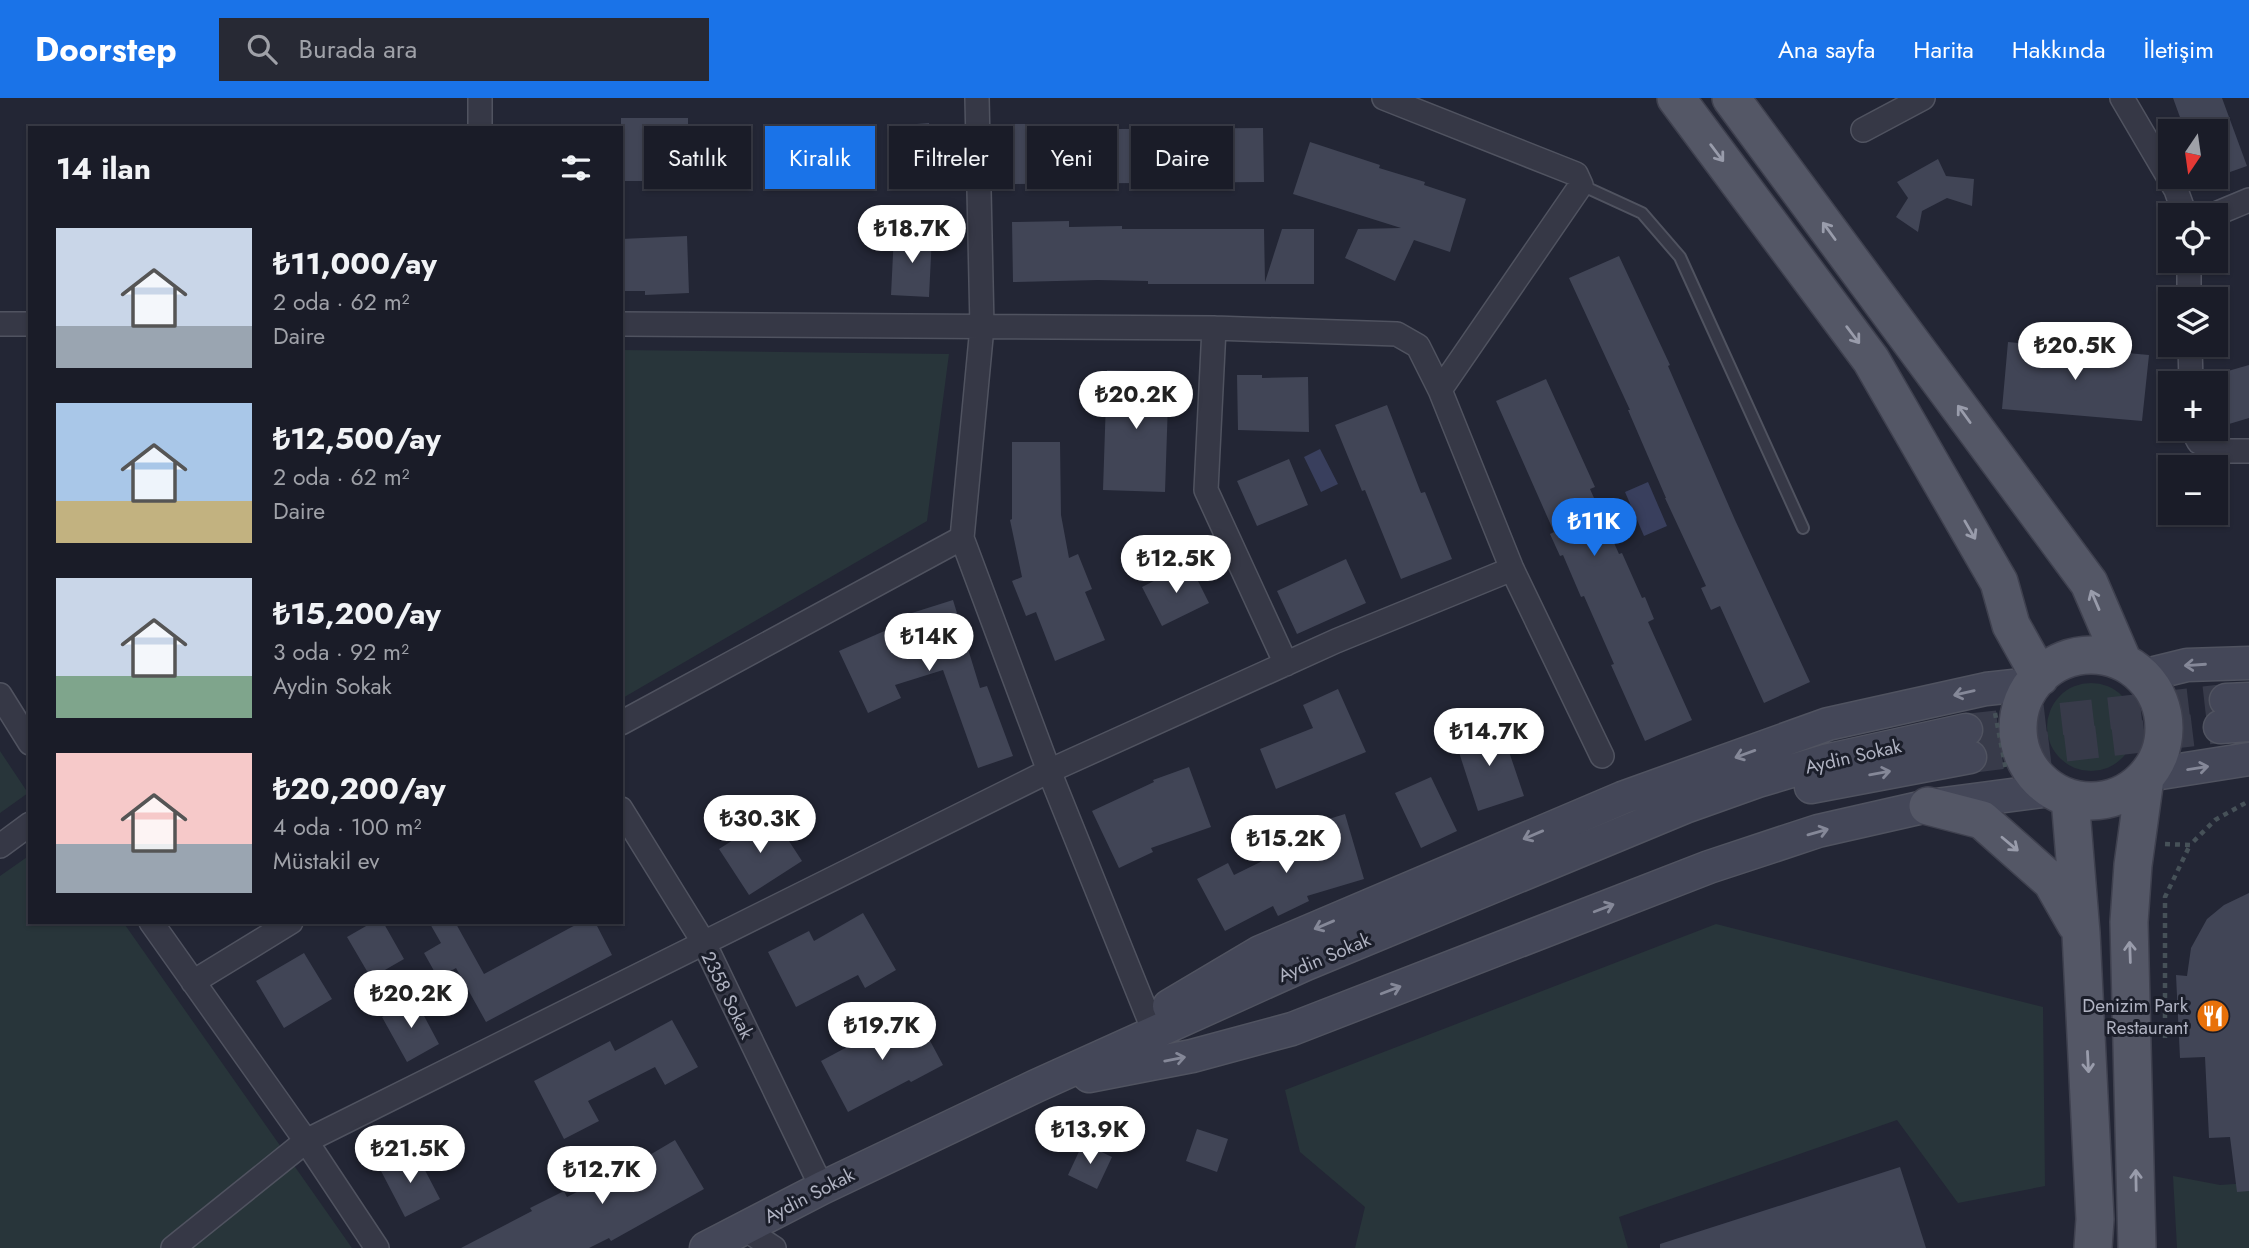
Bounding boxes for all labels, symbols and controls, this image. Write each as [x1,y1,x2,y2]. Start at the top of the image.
search box [219,18,709,81]
text: Doorstep [35,26,177,73]
icon: search [243,30,281,68]
text: Burada ara [299,30,417,68]
text: Ana sayfa [1778,32,1875,67]
text: Harita [1913,32,1974,67]
text: Hakkında [2012,32,2106,67]
text: İletişim [2144,32,2214,67]
north arrow [2158,119,2228,189]
map controls [2158,119,2228,525]
chip: Satılık [644,126,751,189]
chip: Kiralık [765,126,875,189]
chip: Filtreler [889,126,1013,189]
chip: Yeni [1027,126,1117,189]
chip: Daire [1131,126,1233,189]
one-way arrow [1710,143,1725,162]
text: 14 ilan [56,147,151,190]
icon: filters [557,149,595,187]
button: locate [2158,203,2228,273]
pin: ₺18.7K [855,206,969,265]
text: ₺18.7K [874,211,950,245]
one-way arrow [1822,223,1837,241]
text: ₺11,000/ay [273,242,437,285]
icon: home [112,256,196,340]
text: 2 oda · 62 m² [273,285,410,319]
button: layers [2158,287,2228,357]
text: Daire [273,319,325,353]
pin: ₺20.5K [2018,322,2132,382]
one-way arrow [1845,326,1860,345]
text: ₺20.5K [2034,328,2116,362]
button: + [2158,371,2228,441]
pin: ₺20.2K [1079,372,1193,431]
text: ₺20.2K [1095,377,1177,411]
one-way arrow [1957,406,1972,424]
text: ₺12,500/ay [273,417,441,460]
icon: home [112,431,196,515]
button: − [2158,455,2228,525]
text: 2 oda · 62 m² [273,460,410,494]
text: Daire [273,494,325,528]
pin: ₺11K [1553,498,1635,558]
text: ₺11K [1568,504,1620,538]
one-way arrow [1963,520,1977,540]
pin: ₺12.5K [1119,536,1233,595]
text: ₺12.5K [1137,541,1215,575]
one-way arrow [2088,589,2101,611]
text: ₺15,200/ay [273,592,441,635]
icon: home [112,606,196,690]
pin: ₺14K [888,614,970,673]
text: ₺14K [901,619,958,653]
text: 3 oda · 92 m² [273,635,409,669]
one-way arrow [2184,659,2207,672]
text: Aydin Sokak [273,669,392,703]
one-way arrow [1953,687,1976,701]
pin: ₺14.7K [1432,708,1546,768]
text: ₺14.7K [1450,714,1528,748]
street label: Aydin Sokak [1802,732,1905,781]
one-way arrow [1735,749,1757,761]
one-way arrow [2187,761,2209,774]
one-way arrow [1868,766,1891,779]
text: ₺20,200/ay [273,767,446,810]
icon: home [112,781,196,865]
pin: ₺30.3K [703,796,817,855]
text: ₺30.3K [720,801,800,835]
text: 4 oda · 100 m² [273,810,422,844]
pin: ₺15.2K [1229,816,1343,875]
text: ₺15.2K [1247,821,1325,855]
one-way arrow [1807,824,1829,837]
one-way arrow [1523,829,1544,842]
one-way arrow [2001,836,2019,852]
text: Müstakil ev [273,844,379,878]
one-way arrow [1592,901,1614,914]
one-way arrow [1314,919,1335,932]
street label: Aydin Sokak [1274,926,1375,989]
one-way arrow [2123,941,2136,964]
street label: 2358 Sokak [695,947,761,1044]
pin: ₺20.2K [354,970,468,1030]
text: ₺20.2K [370,976,452,1010]
one-way arrow [1380,983,1402,996]
place label: Denizim Park Restaurant [2082,992,2189,1041]
restaurant icon: Denizim Park Restaurant [2194,997,2232,1035]
pin: ₺19.7K [825,1002,939,1062]
text: ₺19.7K [844,1008,920,1042]
one-way arrow [2081,1050,2094,1073]
one-way arrow [1163,1052,1186,1065]
pin: ₺13.9K [1033,1107,1147,1166]
text: ₺13.9K [1051,1112,1129,1146]
pin: ₺21.5K [353,1126,467,1185]
text: ₺21.5K [371,1131,449,1165]
pin: ₺12.7K [545,1146,659,1206]
text: ₺12.7K [563,1152,641,1186]
street label: Aydin Sokak [759,1161,860,1230]
one-way arrow [2129,1169,2142,1192]

